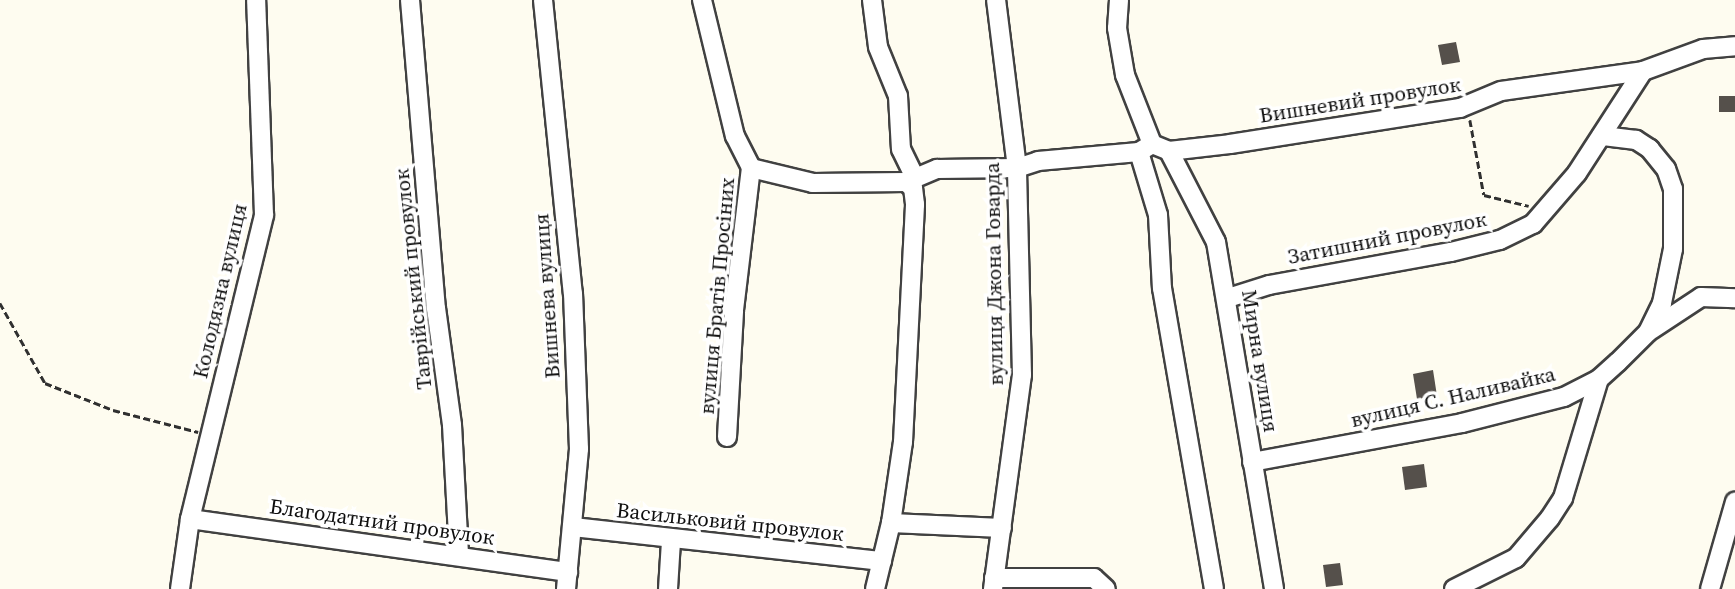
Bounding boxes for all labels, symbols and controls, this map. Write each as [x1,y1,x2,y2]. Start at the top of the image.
street label: Вишневий провулок [1257,72,1463,128]
street label: вулиця Джона Говарда [979,162,1009,386]
street label: Таврійський провулок [389,167,437,391]
street label: вулиця Братів Просіних [694,177,740,415]
street label: Колодязна вулиця [188,201,252,381]
street label: Затишний провулок [1285,206,1489,270]
street label: Вишнева вулиця [529,213,565,379]
street label: Мирна вулиця [1236,288,1284,434]
street label: вулиця С. Наливайка [1348,361,1558,433]
street label: Благодатний провулок [268,494,496,550]
street label: Васильковий провулок [615,498,845,546]

